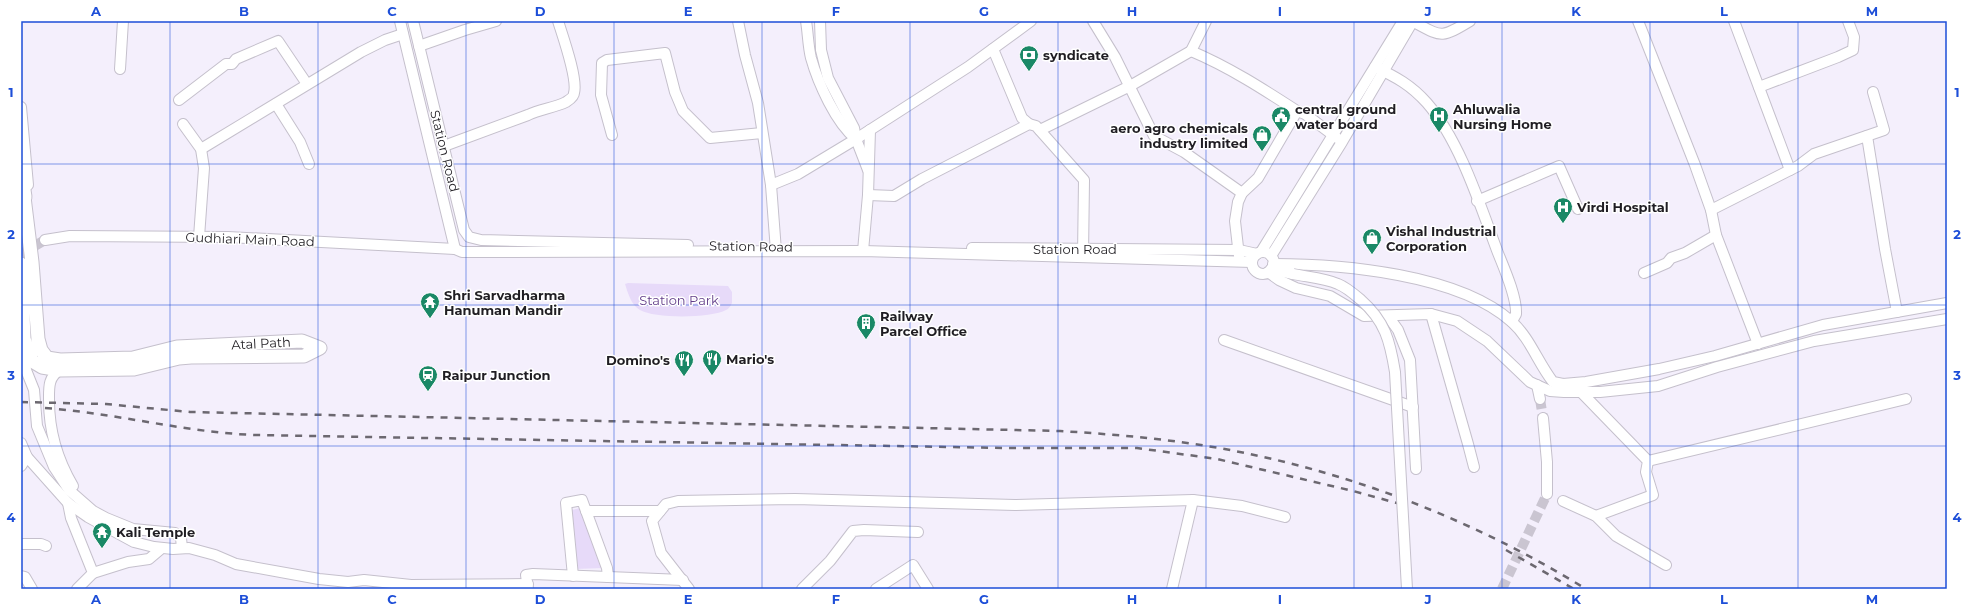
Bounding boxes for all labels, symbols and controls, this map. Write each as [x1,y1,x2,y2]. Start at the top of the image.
text: A [90,3,102,19]
text: B [239,3,249,19]
text: C [387,3,397,19]
text: D [535,3,546,19]
text: E [684,3,693,19]
text: F [832,3,840,19]
text: G [979,3,989,19]
text: H [1127,3,1137,19]
text: I [1278,3,1282,19]
text: J [1423,3,1432,19]
text: K [1571,3,1581,19]
text: L [1720,3,1728,19]
text: M [1866,3,1878,19]
bank icon: syndicate [1018,44,1040,72]
place label: syndicate [1043,47,1109,63]
text: 1 [8,84,14,100]
text: 1 [1954,84,1960,100]
place label: central ground water board [1295,101,1396,132]
place label: Ahluwalia Nursing Home [1452,101,1552,132]
public building icon: central ground water board [1270,105,1292,133]
hospital icon: Ahluwalia Nursing Home [1428,105,1450,133]
street label: Station Road [427,108,463,194]
place label: aero agro chemicals industry limited [1110,120,1248,151]
shop icon: aero agro chemicals industry limited [1251,124,1273,152]
hospital icon: Virdi Hospital [1552,196,1574,224]
place label: Virdi Hospital [1576,199,1669,215]
place label: Vishal Industrial Corporation [1385,223,1496,254]
text: 2 [7,226,15,242]
text: 2 [1953,226,1961,242]
shop icon: Vishal Industrial Corporation [1361,227,1383,255]
street label: Gudhiari Main Road [185,229,315,249]
street label: Station Road [709,237,793,255]
street label: Station Road [1033,241,1117,257]
place label: Shri Sarvadharma Hanuman Mandir [444,287,565,318]
temple icon: Shri Sarvadharma Hanuman Mandir [419,291,441,319]
park label: Station Park [639,292,719,308]
place label: Railway Parcel Office [880,308,967,339]
building icon: Railway Parcel Office [855,312,877,340]
street label: Atal Path [231,333,291,353]
restaurant icon: Mario's [701,348,723,376]
restaurant icon: Domino's [673,349,695,377]
place label: Mario's [726,351,774,367]
place label: Domino's [606,352,670,368]
station icon: Raipur Junction [417,364,439,392]
text: 3 [6,367,15,383]
place label: Raipur Junction [442,367,551,383]
text: 3 [1952,367,1961,383]
text: 4 [7,509,16,525]
text: 4 [1953,509,1962,525]
temple icon: Kali Temple [91,521,113,549]
place label: Kali Temple [116,524,195,540]
text: A [90,591,102,607]
text: B [239,591,249,607]
text: C [387,591,397,607]
text: D [535,591,546,607]
text: E [684,591,693,607]
text: F [832,591,840,607]
text: G [979,591,989,607]
text: H [1127,591,1137,607]
text: I [1278,591,1282,607]
text: J [1423,591,1432,607]
text: K [1571,591,1581,607]
text: L [1720,591,1728,607]
text: M [1866,591,1878,607]

